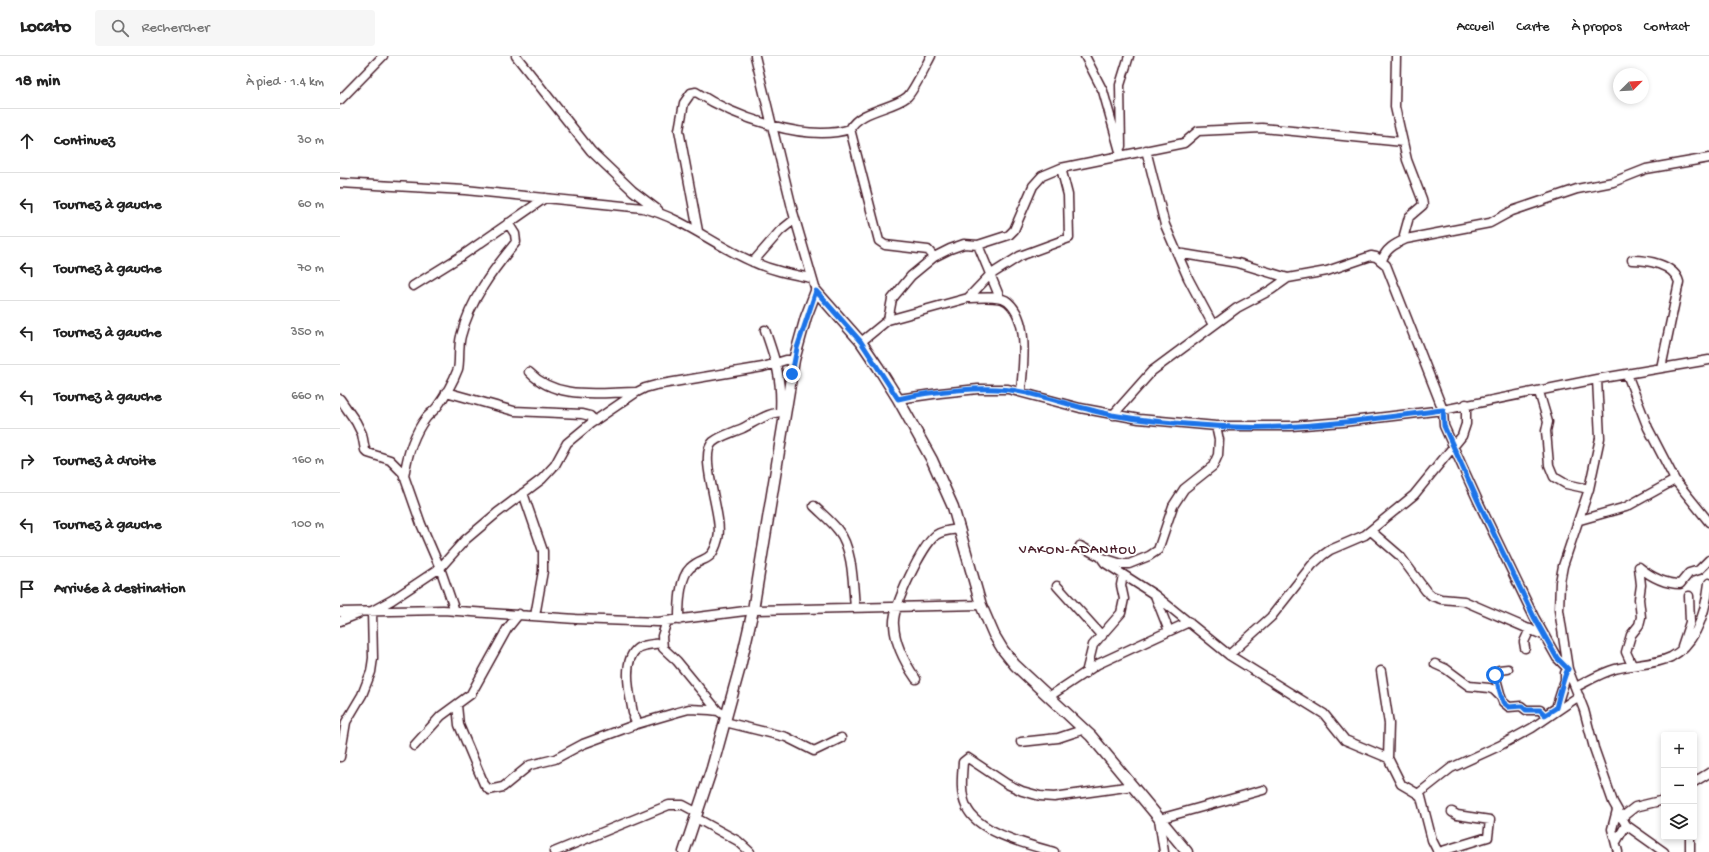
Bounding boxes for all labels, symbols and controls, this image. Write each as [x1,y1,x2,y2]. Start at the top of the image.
search box [95,10,375,46]
text: Locato [20,16,71,39]
icon: search [109,17,131,39]
text: Rechercher [141,19,209,37]
text: Accueil [1457,19,1494,36]
text: Carte [1516,19,1550,36]
text: À propos [1572,19,1622,36]
text: Contact [1644,19,1689,36]
north arrow [1613,68,1649,104]
text: 18 min [16,72,60,92]
text: À pied · 1.4 km [246,75,324,90]
icon: ahead [16,130,38,152]
text: Continuez [54,132,115,150]
text: 30 m [298,133,324,148]
icon: left [16,194,38,216]
text: Tournez à gauche [54,196,162,214]
text: 60 m [298,197,324,212]
icon: left [16,258,38,280]
text: Tournez à gauche [54,260,162,278]
text: 70 m [298,261,324,276]
icon: left [16,322,38,344]
text: Tournez à gauche [54,324,162,342]
text: 350 m [291,325,324,340]
route end [783,365,801,383]
icon: left [16,386,38,408]
text: Tournez à gauche [54,388,162,406]
text: 660 m [291,389,324,404]
icon: right [16,450,38,472]
text: Tournez à droite [54,452,156,470]
text: 160 m [292,453,324,468]
icon: left [16,514,38,536]
text: Tournez à gauche [54,516,162,534]
text: 100 m [292,517,324,532]
district label: VAKON-ADANHOU [1018,542,1137,559]
icon: arrive [16,578,38,600]
text: Arrivée à destination [54,580,185,598]
route start [1486,666,1504,684]
map controls [1661,732,1697,840]
button: + [1661,732,1697,768]
button: − [1661,768,1697,804]
button: layers [1661,804,1697,840]

